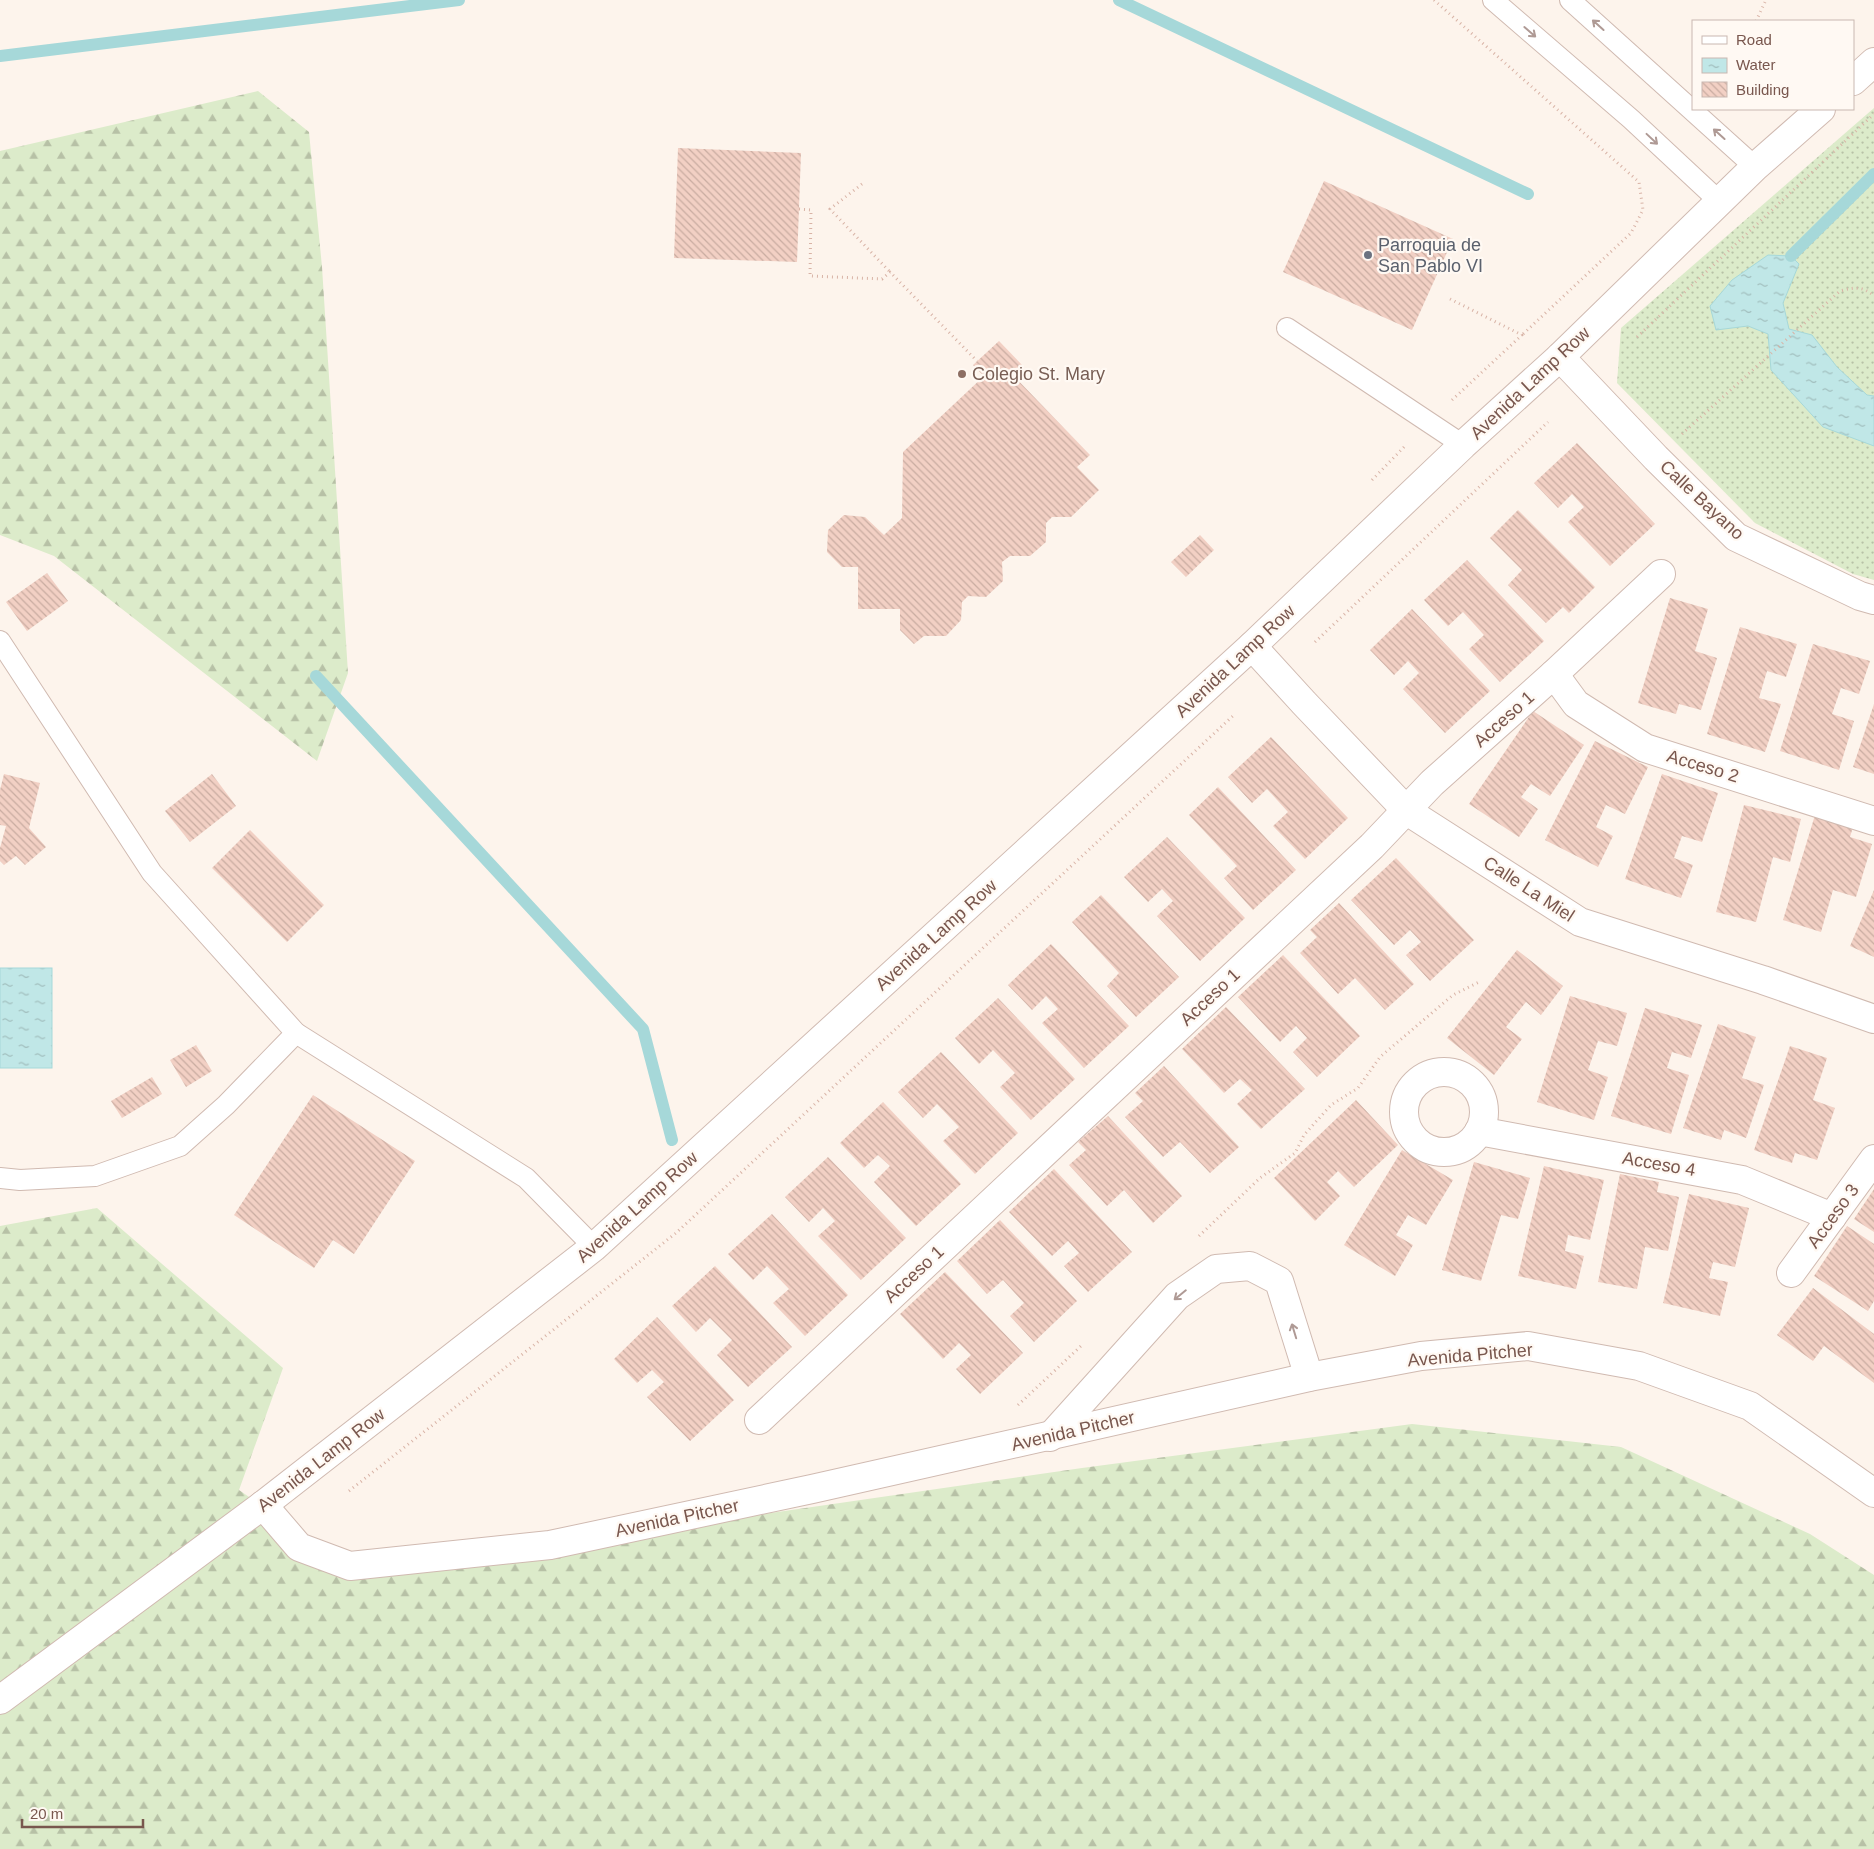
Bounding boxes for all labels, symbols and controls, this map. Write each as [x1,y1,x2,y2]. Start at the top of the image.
one-way arrow [1592,19,1605,31]
legend [1692,20,1854,110]
one-way arrow [1523,26,1536,38]
text: Road [1736,31,1772,48]
text: Water [1736,56,1775,73]
text: Building [1736,81,1789,98]
one-way arrow [1712,128,1725,140]
one-way arrow [1646,133,1658,145]
place label: Parroquia de San Pablo VI [1378,235,1483,276]
marker: Parroquia de San Pablo VI [1362,249,1374,261]
street label: Avenida Lamp Row [1466,322,1595,443]
place label: Colegio St. Mary [972,364,1105,384]
marker: Colegio St. Mary [956,368,968,380]
street label: Calle Bayano [1656,456,1748,544]
street label: Avenida Lamp Row [1171,600,1300,721]
street label: Acceso 1 [1470,687,1538,751]
street label: Acceso 2 [1665,746,1741,786]
street label: Calle La Miel [1480,852,1578,926]
street label: Avenida Lamp Row [871,875,1001,995]
street label: Acceso 1 [1176,964,1244,1030]
street label: Avenida Lamp Row [572,1147,702,1267]
street label: Acceso 4 [1621,1148,1697,1180]
street label: Acceso 3 [1803,1180,1863,1252]
street label: Acceso 1 [880,1241,948,1307]
one-way arrow [1174,1289,1187,1300]
one-way arrow [1289,1324,1298,1339]
street label: Avenida Pitcher [1406,1340,1534,1370]
street label: Avenida Lamp Row [253,1404,389,1516]
street label: Avenida Pitcher [1009,1407,1137,1455]
street label: Avenida Pitcher [613,1495,741,1541]
scale bar [22,1796,144,1828]
text: 20 m [30,1805,63,1822]

